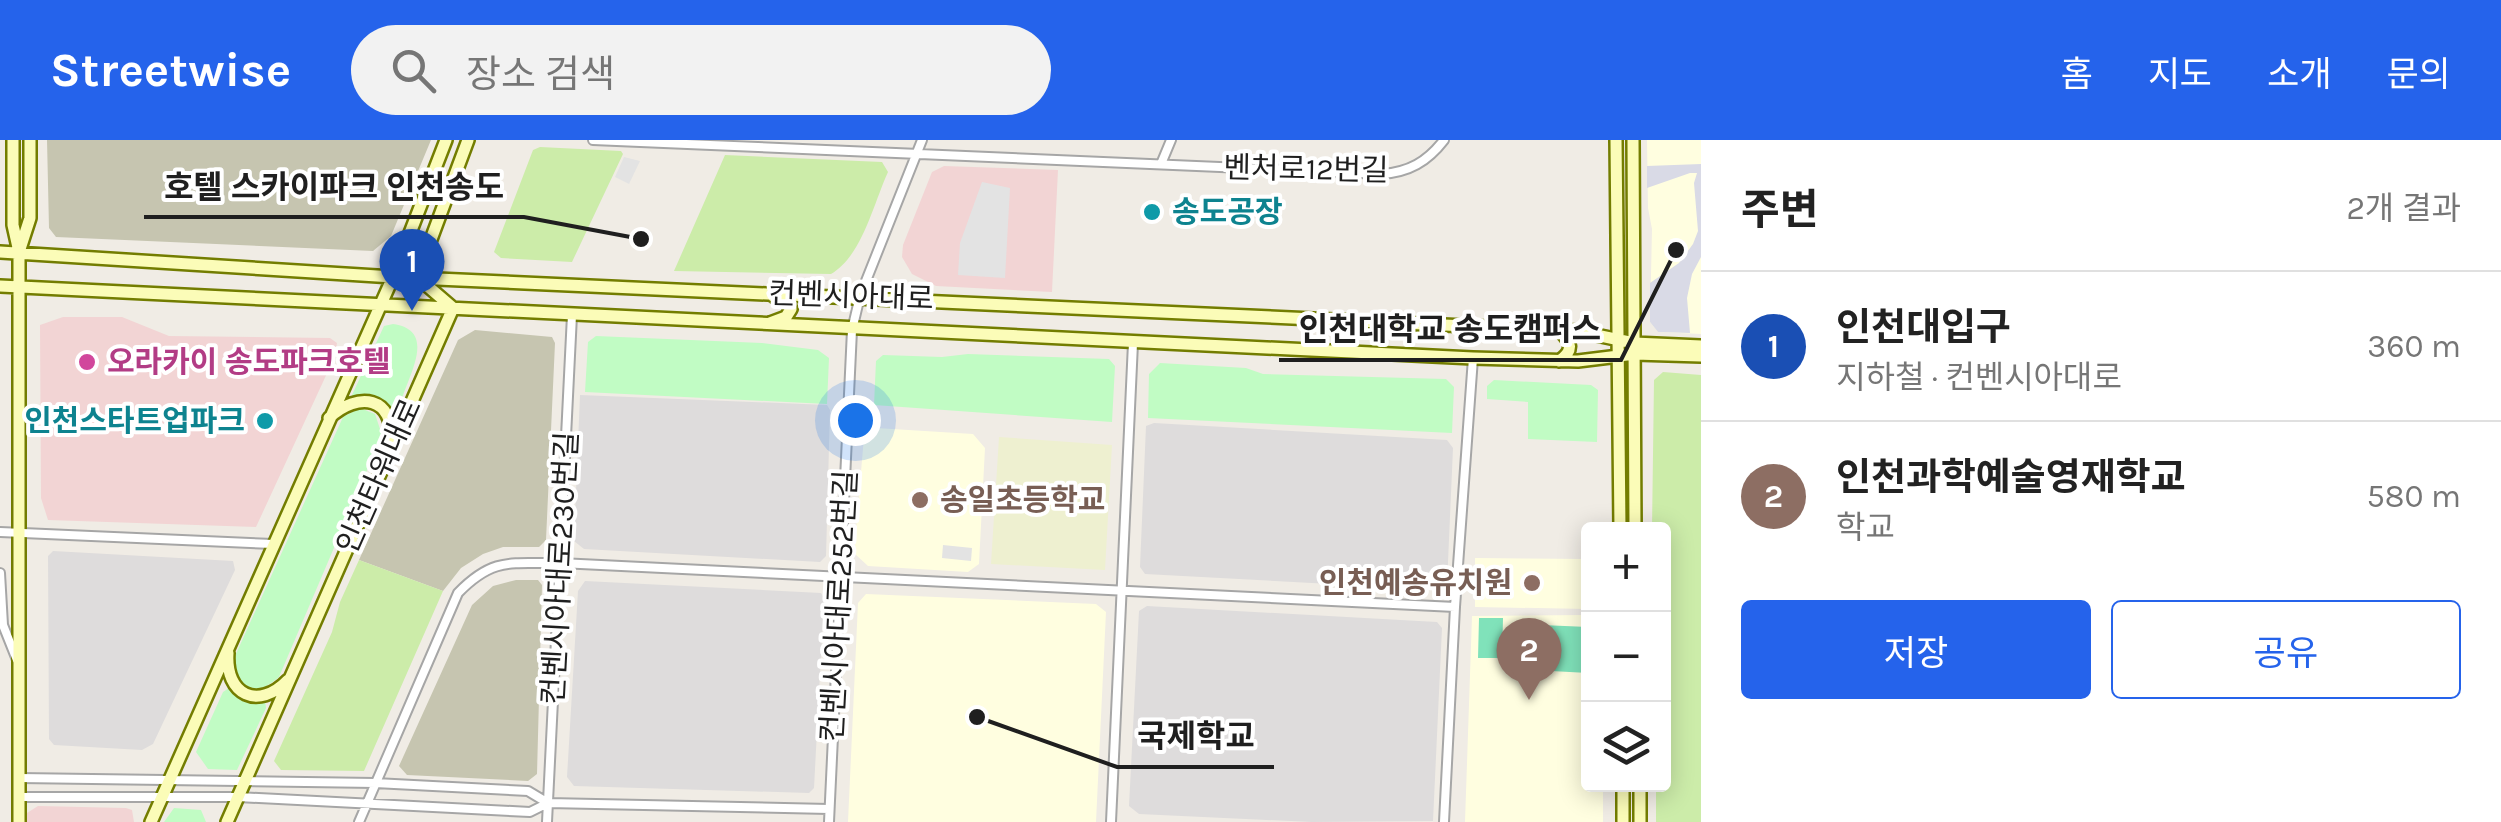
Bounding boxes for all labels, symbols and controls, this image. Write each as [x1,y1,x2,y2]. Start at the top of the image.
search box [351,25,1051,115]
text: Streetwise [50,42,291,98]
icon: search [386,43,441,98]
text: 장소 검색 [466,52,615,97]
text: 홈 [2061,54,2093,95]
text: 지도 [2148,54,2212,95]
text: 소개 [2267,54,2332,95]
text: 문의 [2387,54,2451,95]
street label: 벤처로12번길 [1223,150,1389,188]
callout: 호텔 스카이파크 인천송도 [144,155,524,217]
text: 호텔 스카이파크 인천송도 [164,169,504,206]
text: 주변 [1741,185,1818,235]
text: 2개 결과 [2347,190,2461,227]
place label: 송도공장 [1172,194,1283,230]
marker: 송도공장 [1141,201,1163,223]
pin: 1 [380,229,444,311]
street label: 컨벤시아대로 [768,275,934,317]
callout: 인천대학교 송도캠퍼스 [1279,298,1621,360]
text: 인천대입구 [1836,305,2011,350]
text: 인천대학교 송도캠퍼스 [1299,311,1601,348]
text: 1 [1768,328,1779,365]
text: 360 m [2367,328,2461,365]
place label: 오라카이 송도파크호텔 [107,344,391,380]
marker: 오라카이 송도파크호텔 [76,351,98,373]
text: 지하철 · 컨벤시아대로 [1836,359,2122,396]
street label: 인천타워대로 [329,393,429,559]
your location [830,395,881,446]
place label: 인천스타트업파크 [24,403,245,439]
marker: 인천스타트업파크 [254,410,276,432]
street label: 컨벤시아대로230번길 [535,430,585,706]
text: 인천과학예술영재학교 [1836,455,2186,500]
street label: 컨벤시아대로252번길 [814,469,864,743]
text: 2 [1764,478,1783,515]
text: 580 m [2367,478,2461,515]
place label: 송일초등학교 [940,482,1106,518]
marker: 송일초등학교 [909,489,931,511]
text: 학교 [1836,509,1895,546]
map controls [1581,522,1671,792]
button: + [1581,522,1671,612]
place label: 인천예송유치원 [1319,565,1512,601]
marker: 인천예송유치원 [1521,572,1543,594]
button: 저장 [1741,600,2091,699]
button: 공유 [2111,600,2461,699]
button: − [1581,612,1671,702]
pin: 2 [1496,618,1562,700]
button: layers [1581,702,1671,792]
callout: 국제학교 [1117,705,1274,767]
text: 국제학교 [1137,718,1255,755]

